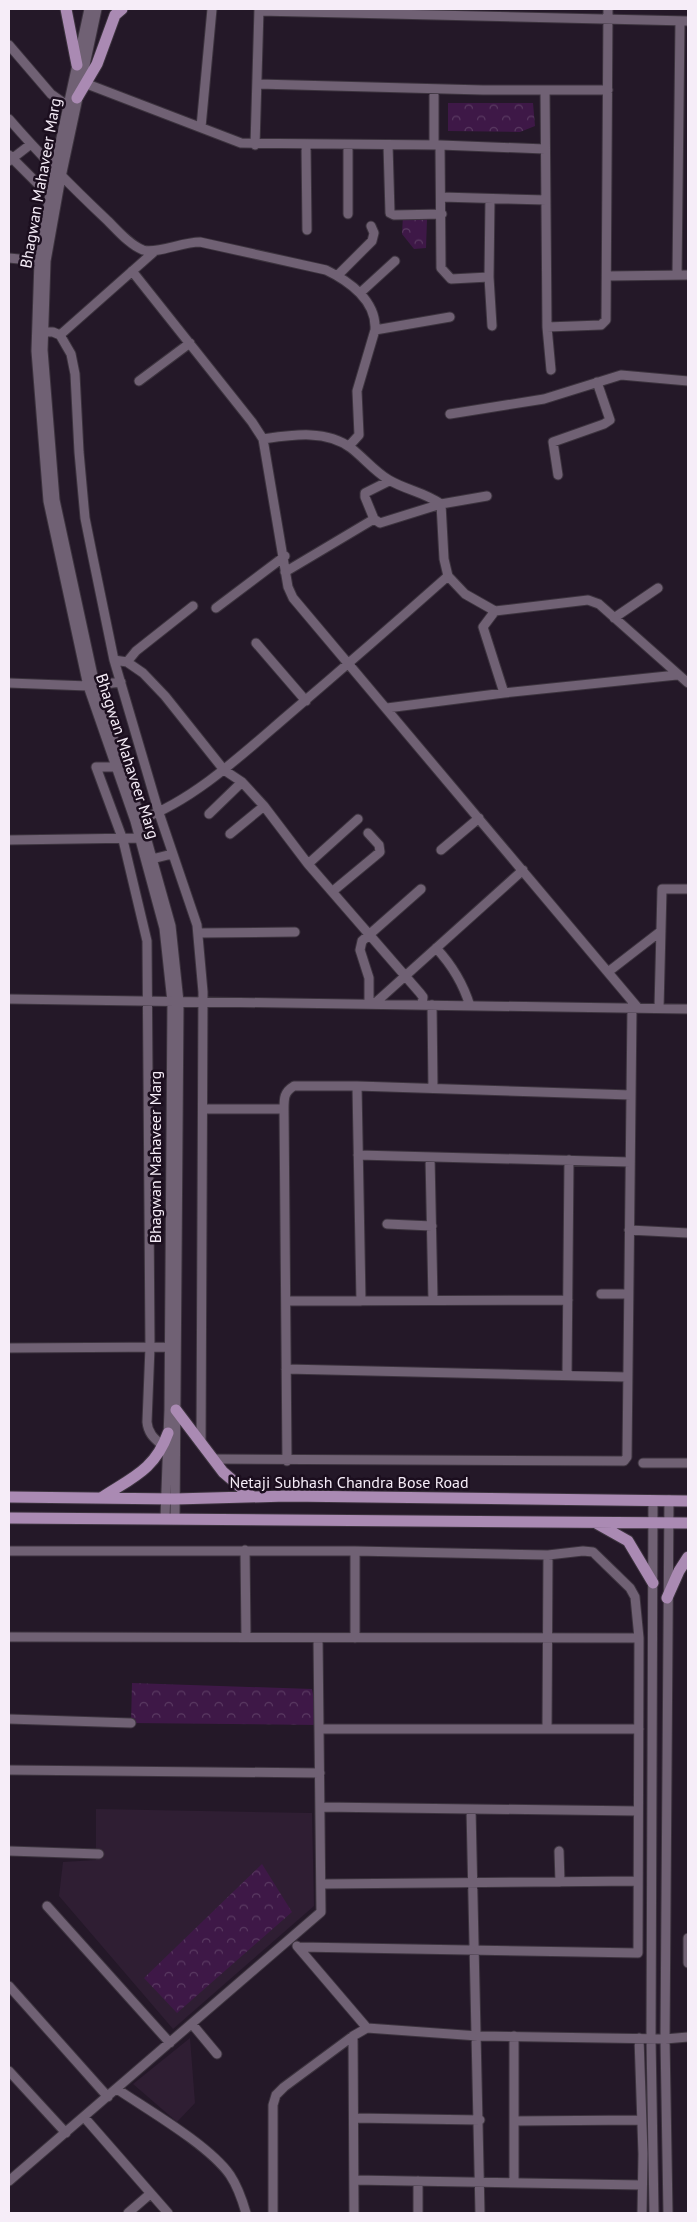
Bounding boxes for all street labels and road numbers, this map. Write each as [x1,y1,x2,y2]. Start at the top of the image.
street label: Bhagwan Mahaveer Marg [15,96,65,270]
street label: Bhagwan Mahaveer Marg [92,671,164,841]
street label: Bhagwan Mahaveer Marg [145,1071,165,1243]
street label: Netaji Subhash Chandra Bose Road [229,1472,469,1492]

